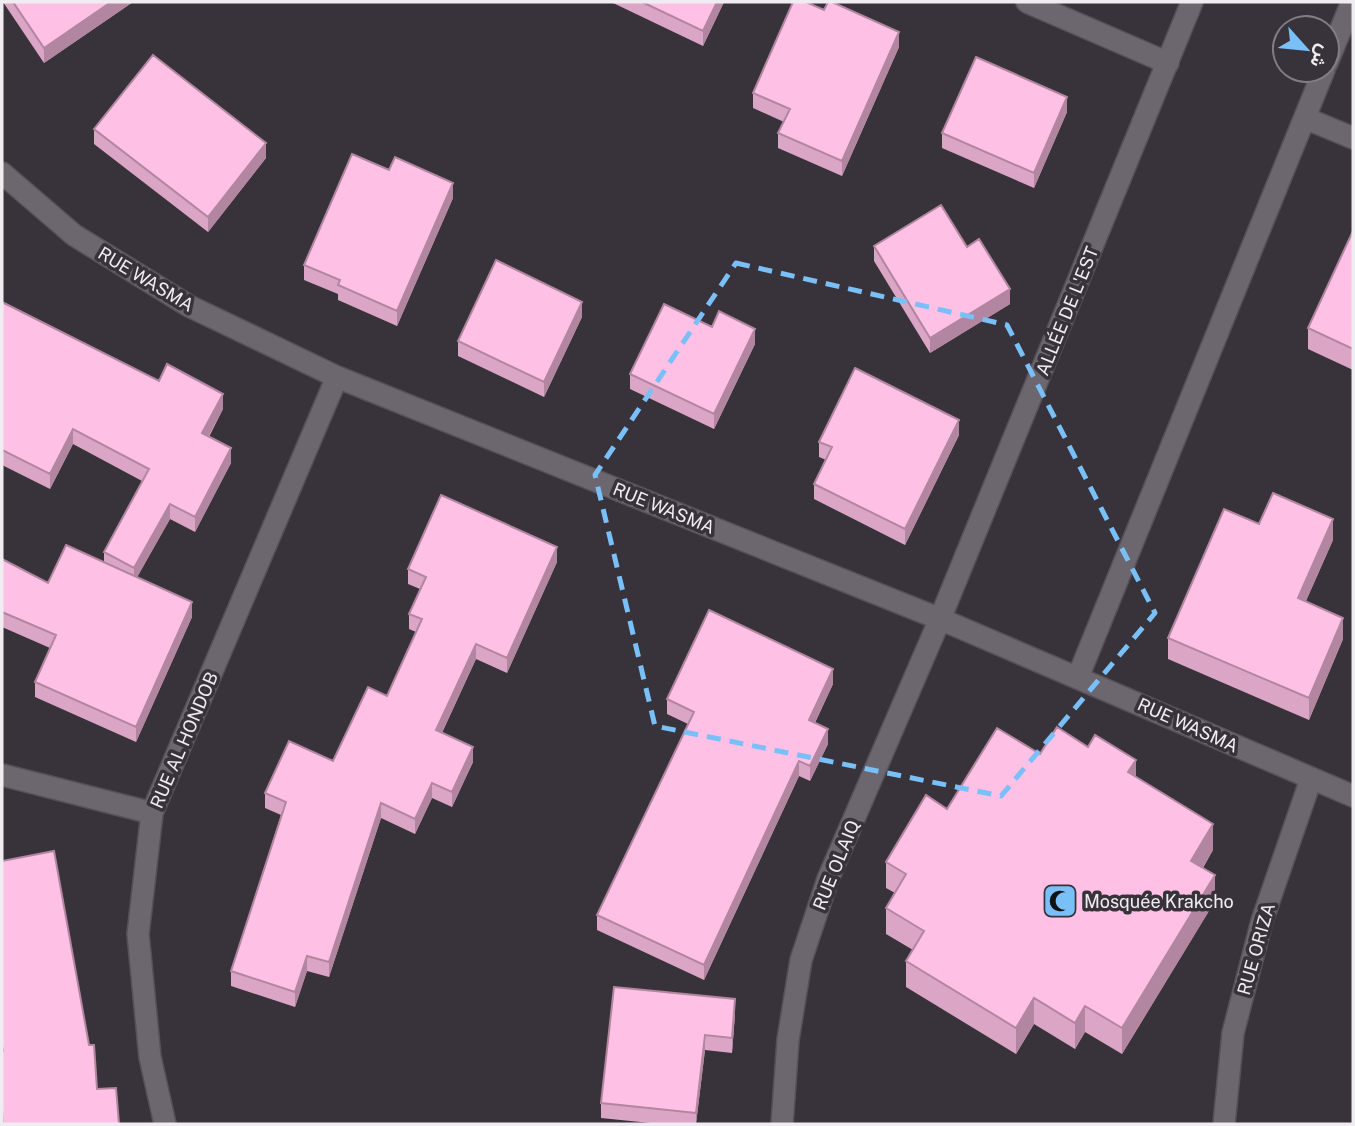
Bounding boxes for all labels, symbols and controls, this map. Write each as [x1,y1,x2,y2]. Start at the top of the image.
north arrow [1271,14,1341,84]
text: ش [1305,41,1336,72]
street label: RUE WASMA [94,242,198,316]
street label: ALLÉE DE L'EST [1031,243,1103,378]
street label: RUE WASMA [610,478,718,538]
street label: RUE AL HONDOB [146,669,222,811]
street label: RUE WASMA [1134,693,1242,757]
street label: RUE OLAIQ [808,817,864,913]
mosque icon: Mosquée Krakcho [1041,882,1079,920]
place label: Mosquée Krakcho [1084,891,1234,912]
street label: RUE ORIZA [1233,900,1279,997]

